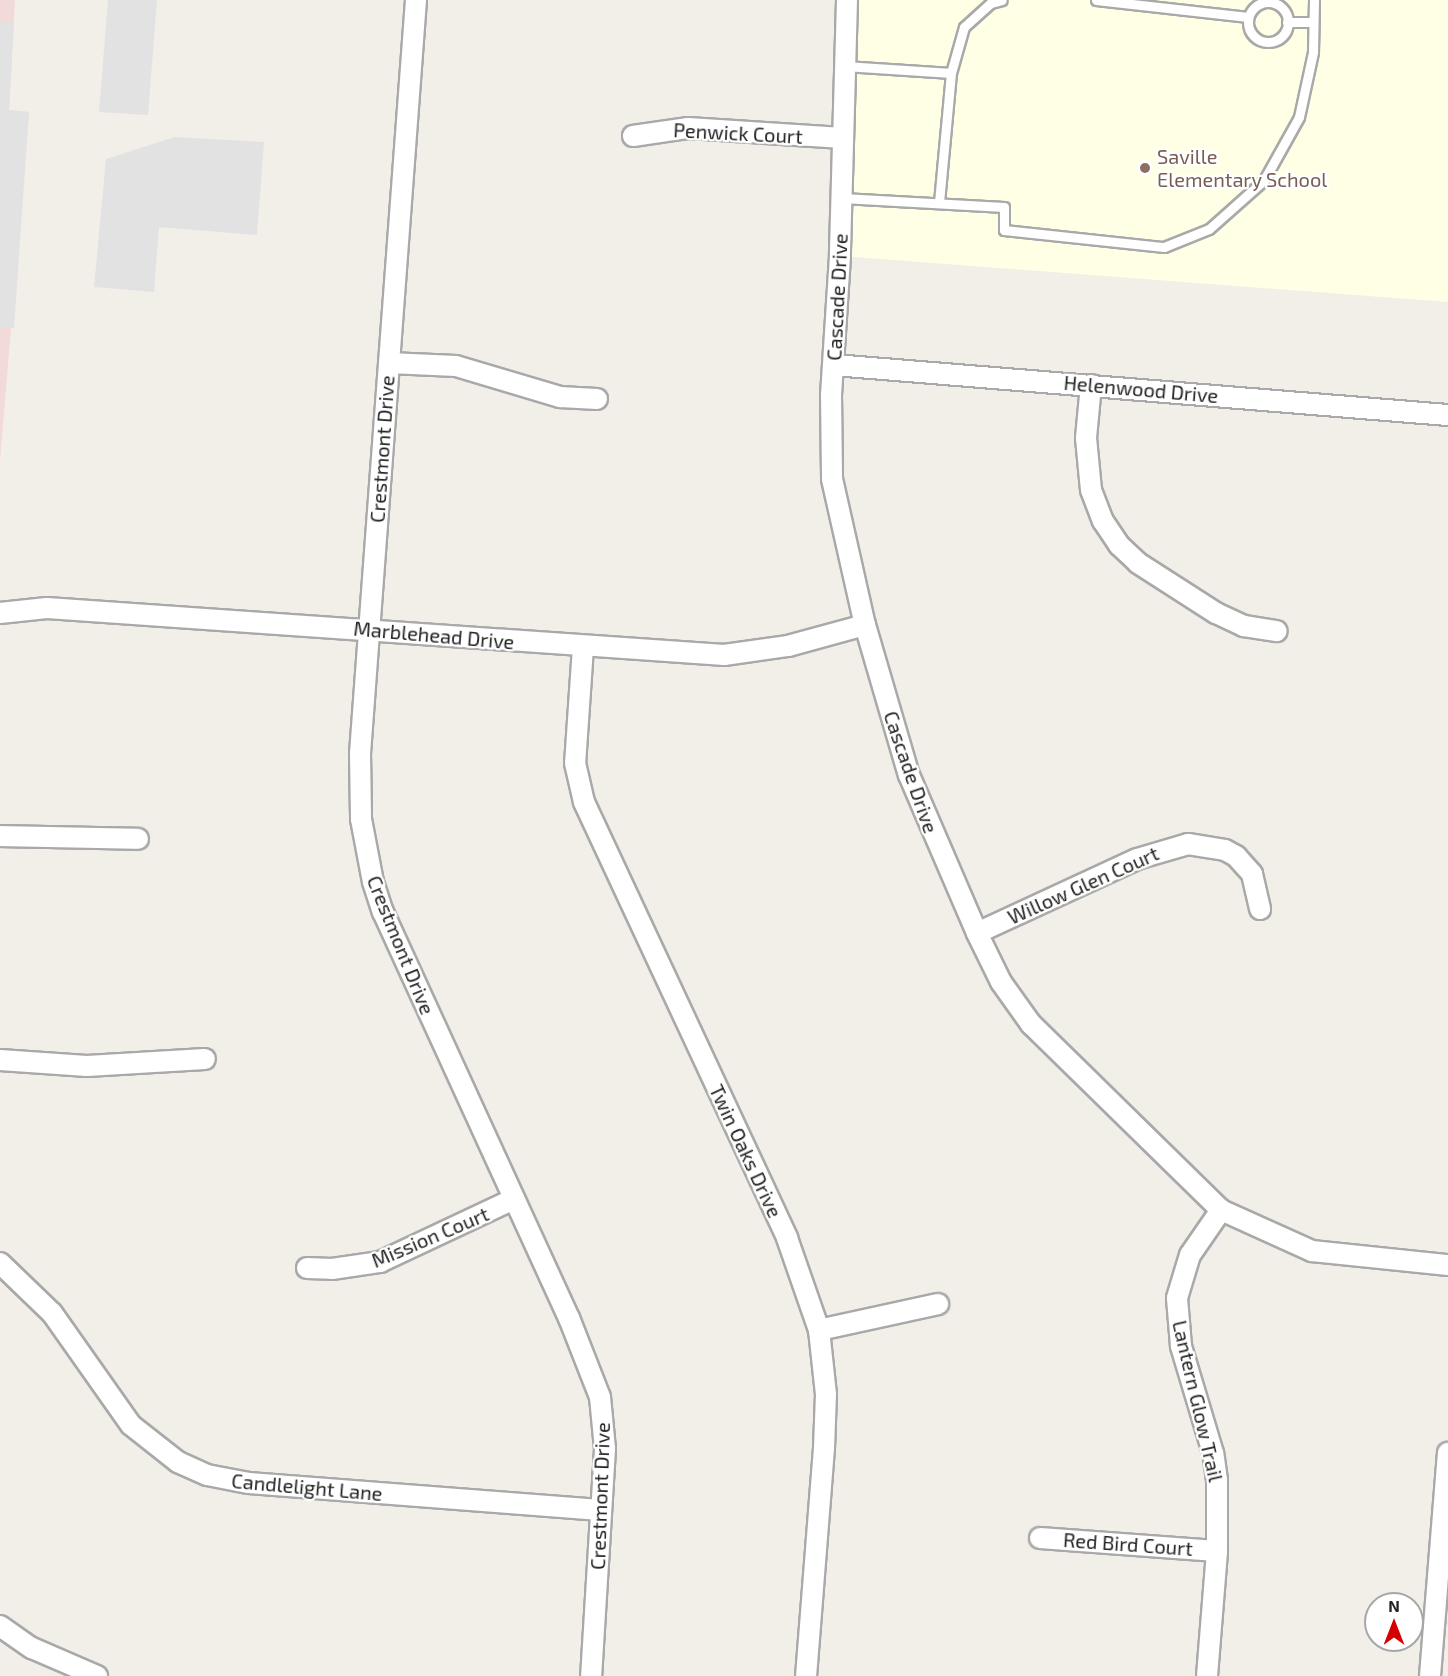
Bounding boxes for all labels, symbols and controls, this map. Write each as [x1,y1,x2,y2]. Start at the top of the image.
street label: Penwick Court [673,118,803,148]
place label: Saville Elementary School [1157,144,1328,191]
marker: Saville Elementary School [1138,161,1152,175]
street label: Cascade Drive [822,233,852,361]
street label: Helenwood Drive [1063,370,1219,408]
street label: Crestmont Drive [365,374,399,524]
street label: Marblehead Drive [353,616,515,654]
street label: Cascade Drive [879,708,943,836]
street label: Willow Glen Court [1004,841,1162,929]
street label: Crestmont Drive [362,872,440,1018]
street label: Twin Oaks Drive [705,1081,787,1221]
street label: Mission Court [368,1202,492,1272]
street label: Lantern Glow Trail [1168,1318,1228,1484]
street label: Crestmont Drive [585,1422,615,1570]
street label: Candlelight Lane [230,1468,384,1506]
street label: Red Bird Court [1062,1528,1194,1560]
north arrow [1364,1592,1424,1652]
text: N [1388,1596,1400,1615]

